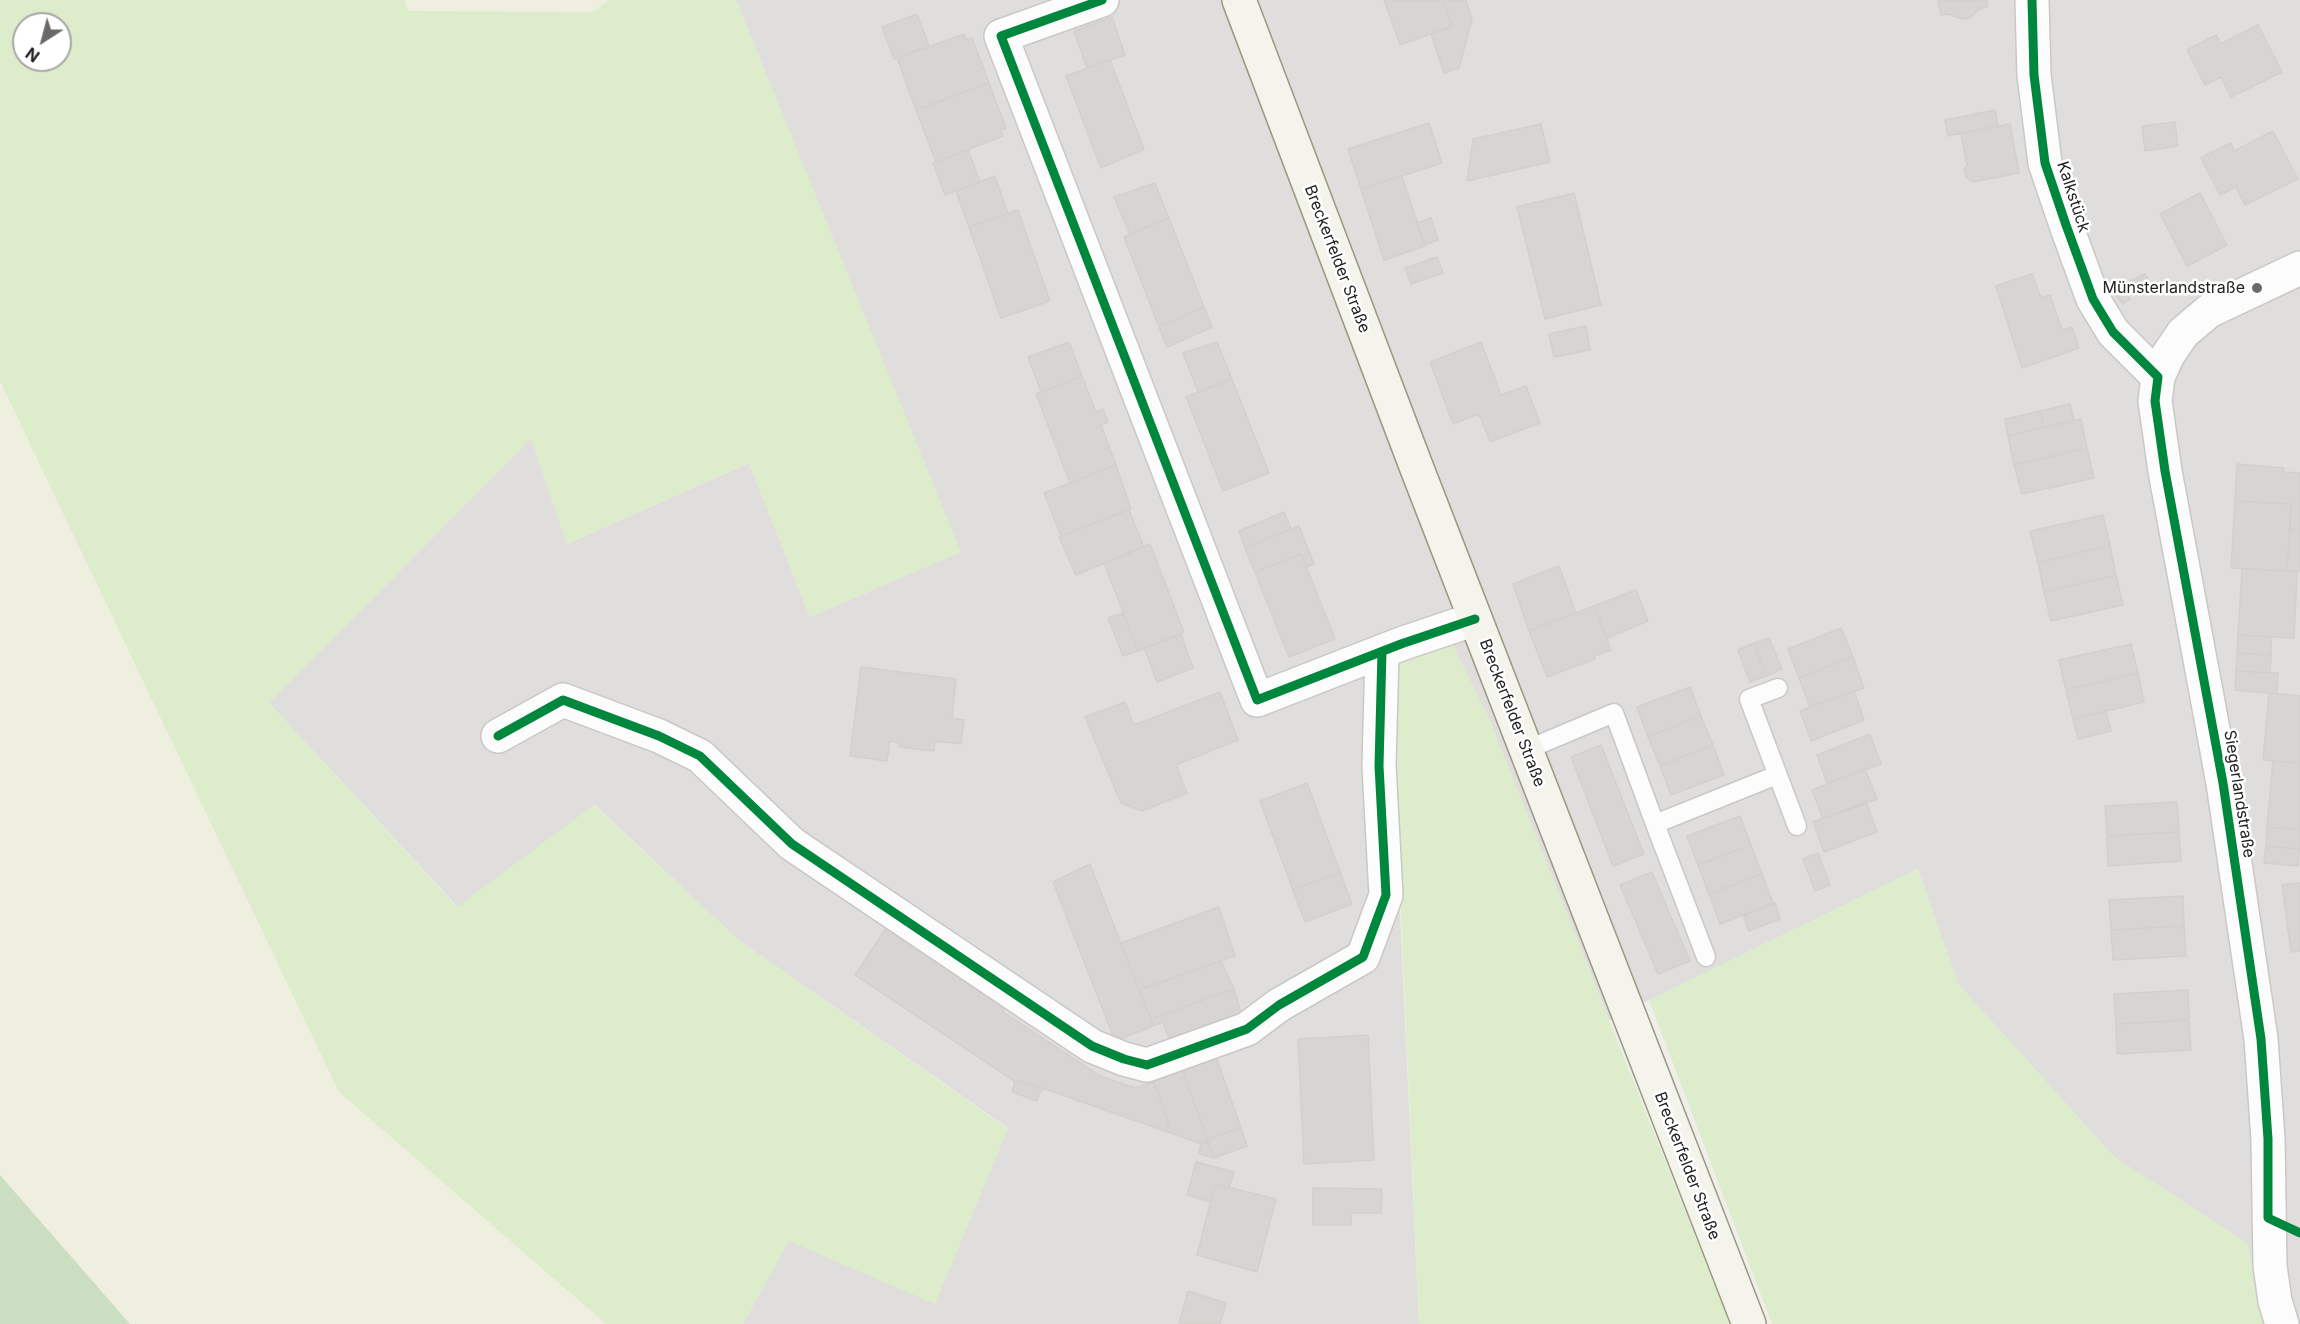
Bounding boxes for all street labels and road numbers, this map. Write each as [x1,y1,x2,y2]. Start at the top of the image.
street label: Kalkstück [2053,159,2093,235]
street label: Breckerfelder Straße [1300,182,1374,336]
street label: Breckerfelder Straße [1475,636,1549,790]
street label: Siegerlandstraße [2219,729,2259,859]
street label: Breckerfelder Straße [1650,1089,1724,1243]

